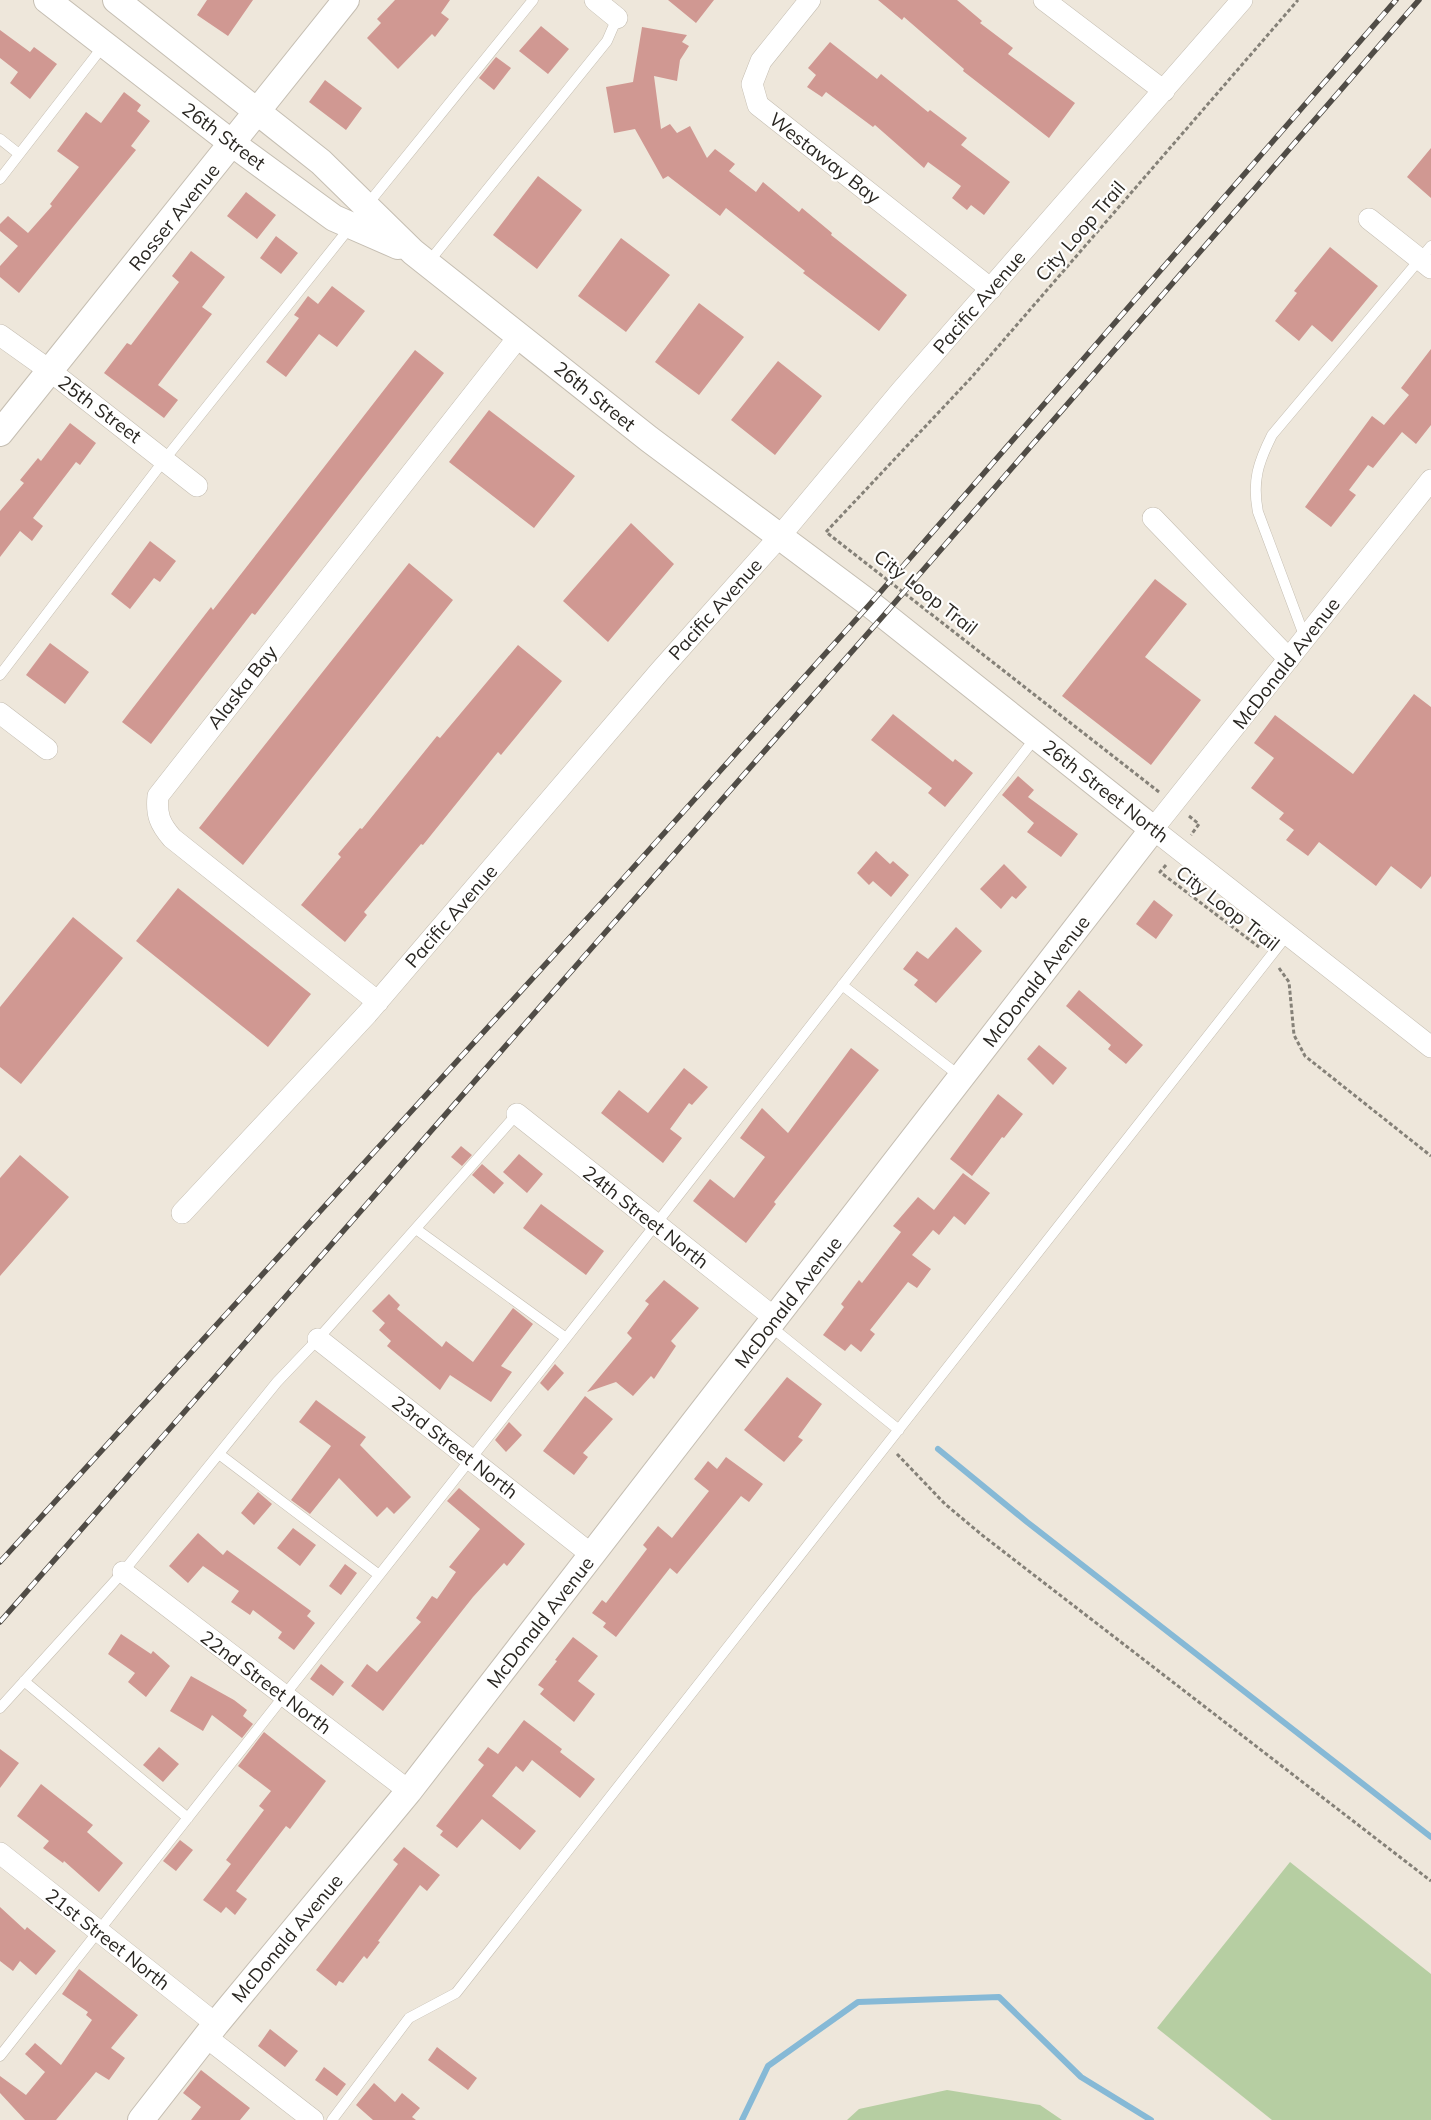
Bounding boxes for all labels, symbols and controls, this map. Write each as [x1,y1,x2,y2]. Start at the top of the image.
street label: 26th Street [178,97,271,175]
street label: Westaway Bay [765,107,885,209]
street label: Rosser Avenue [123,159,225,275]
street label: City Loop Trail [1030,176,1130,286]
street label: Pacific Avenue [928,246,1030,358]
street label: 26th Street [549,356,641,436]
street label: 25th Street [54,370,147,448]
street label: City Loop Trail [869,544,983,640]
street label: Pacific Avenue [663,553,767,665]
street label: McDonald Avenue [1227,592,1345,734]
street label: Alaska Bay [202,640,282,734]
street label: 26th Street North [1038,734,1174,848]
street label: Pacific Avenue [400,860,502,972]
street label: City Loop Trail [1171,860,1285,956]
street label: McDonald Avenue [977,910,1095,1052]
street label: 24th Street North [578,1160,714,1274]
street label: McDonald Avenue [729,1231,847,1373]
street label: 23rd Street North [387,1390,523,1504]
street label: McDonald Avenue [481,1551,599,1693]
street label: 22nd Street North [196,1625,336,1739]
street label: McDonald Avenue [226,1869,348,2007]
street label: 21st Street North [41,1883,175,1995]

